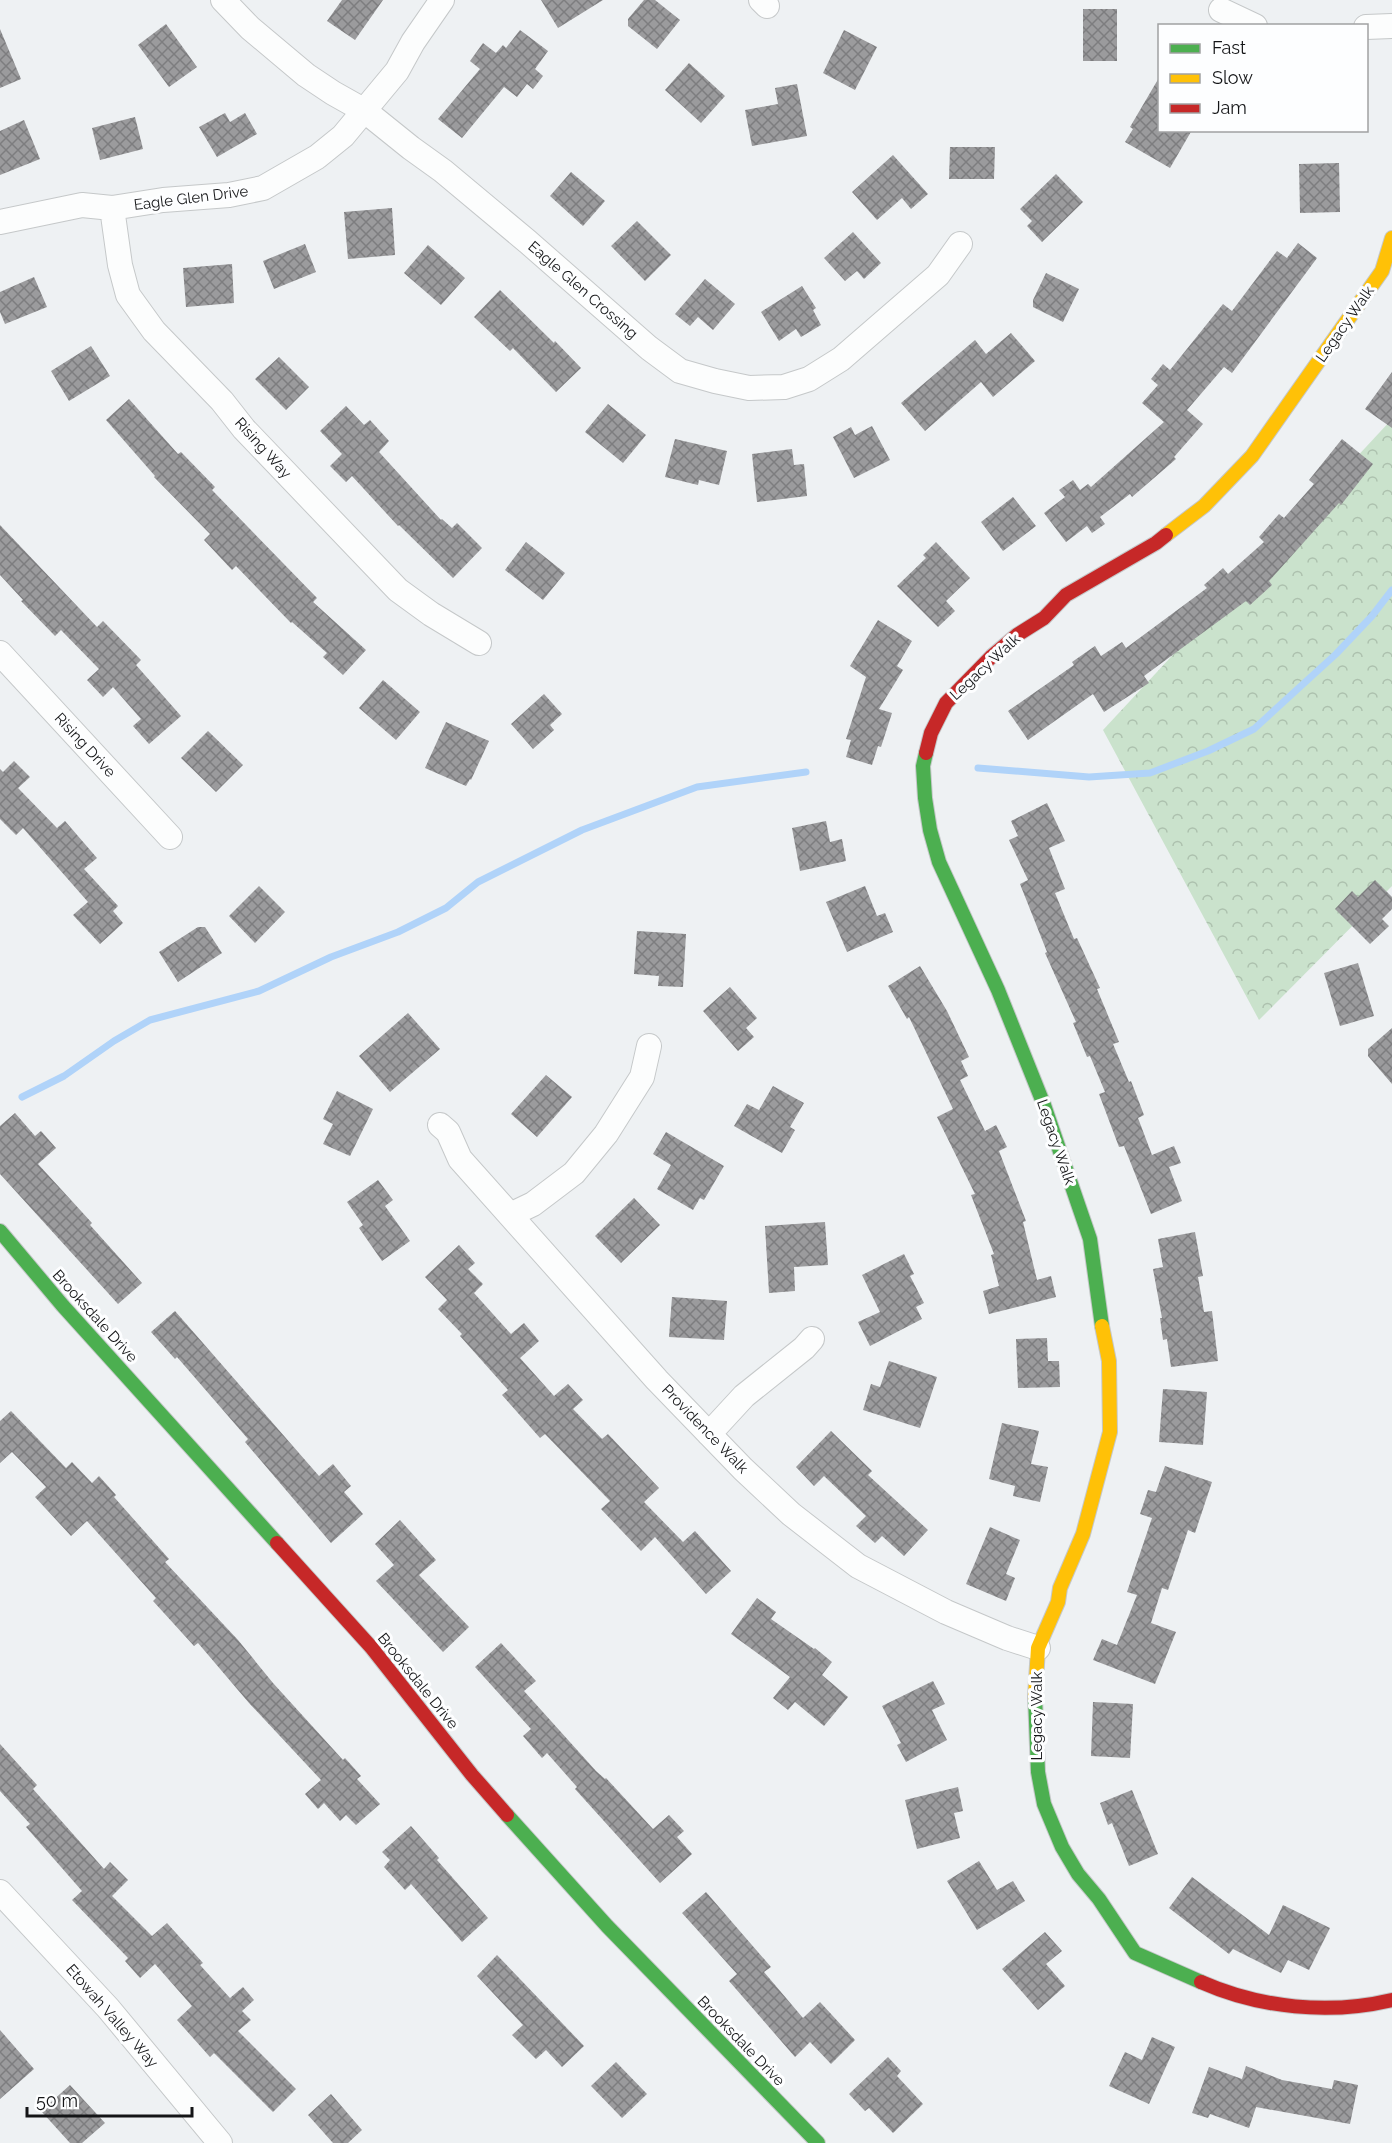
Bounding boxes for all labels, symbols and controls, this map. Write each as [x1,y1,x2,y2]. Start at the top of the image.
legend [1158,24,1368,132]
text: Fast [1212,37,1246,58]
text: Slow [1212,67,1253,88]
text: Jam [1212,97,1247,118]
street label: Eagle Glen Drive [133,182,249,214]
street label: Eagle Glen Crossing [524,237,642,343]
street label: Legacy Walk [1312,282,1378,366]
street label: Rising Way [231,414,295,482]
street label: Legacy Walk [946,630,1024,704]
street label: Rising Drive [51,709,119,781]
street label: Legacy Walk [1033,1097,1079,1187]
street label: Brooksdale Drive [49,1266,141,1366]
street label: Providence Walk [658,1381,752,1477]
street label: Brooksdale Drive [374,1629,462,1733]
street label: Legacy Walk [1028,1671,1046,1761]
street label: Etowah Valley Way [62,1961,162,2071]
street label: Brooksdale Drive [694,1992,789,2090]
scale bar [27,2080,192,2118]
text: 50 m [36,2090,78,2111]

